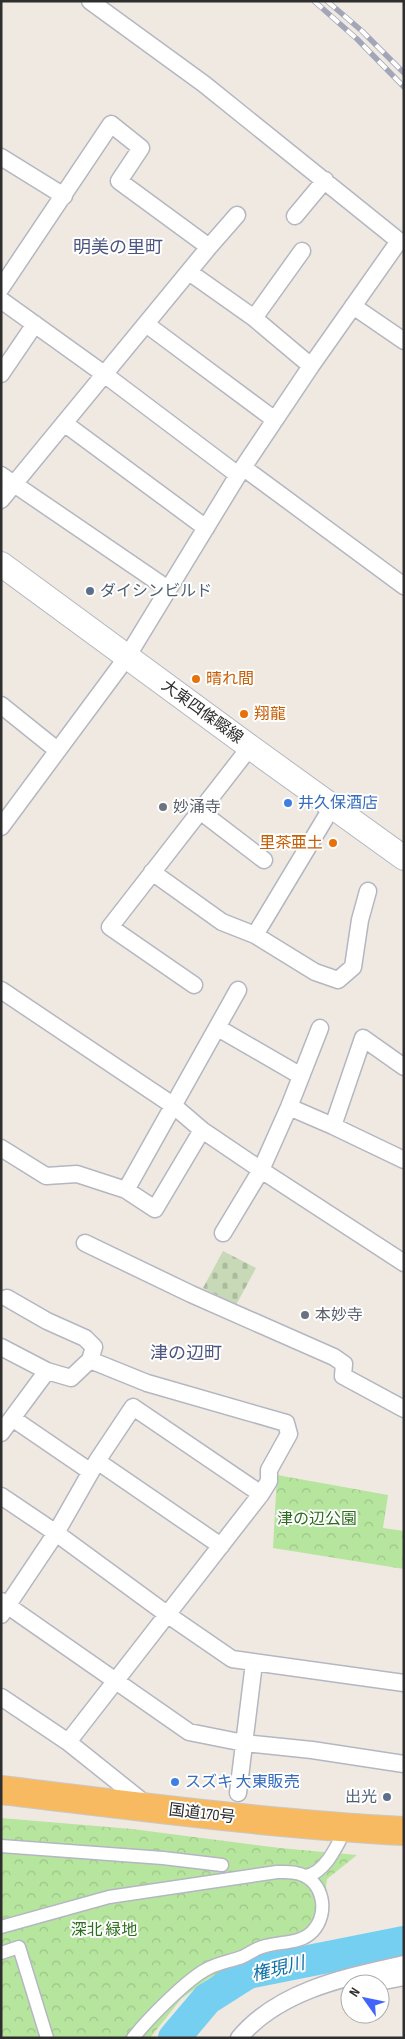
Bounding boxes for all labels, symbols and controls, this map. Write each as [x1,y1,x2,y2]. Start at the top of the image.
district label: 明美の里町 [73,237,163,258]
place label: ダイシンビルド [100,582,212,601]
marker: ダイシンビルド [84,585,96,597]
place label: 晴れ間 [206,670,254,689]
marker: 晴れ間 [190,673,202,685]
street label: 大東四條畷線 [158,676,246,748]
place label: 翔龍 [254,705,286,724]
marker: 翔龍 [238,708,250,720]
place label: 井久保酒店 [298,794,378,813]
marker: 井久保酒店 [282,797,294,809]
place label: 妙涌寺 [173,798,221,817]
marker: 妙涌寺 [157,801,169,813]
place label: 里茶亜土 [259,834,323,853]
marker: 里茶亜土 [327,837,339,849]
place label: 本妙寺 [315,1306,363,1325]
marker: 本妙寺 [299,1309,311,1321]
district label: 津の辺町 [150,1343,222,1364]
park label: 津の辺公園 [277,1510,357,1529]
place label: スズキ 大東販売 [185,1773,300,1792]
marker: スズキ 大東販売 [169,1776,181,1788]
place label: 出光 [345,1788,377,1807]
marker: 出光 [381,1791,393,1803]
street label: 国道170号 [168,1800,236,1828]
park label: 深北 緑地 [71,1921,137,1940]
water label: 権現川 [249,1952,309,1985]
north arrow [340,1974,390,2024]
text: N [345,1984,364,2000]

